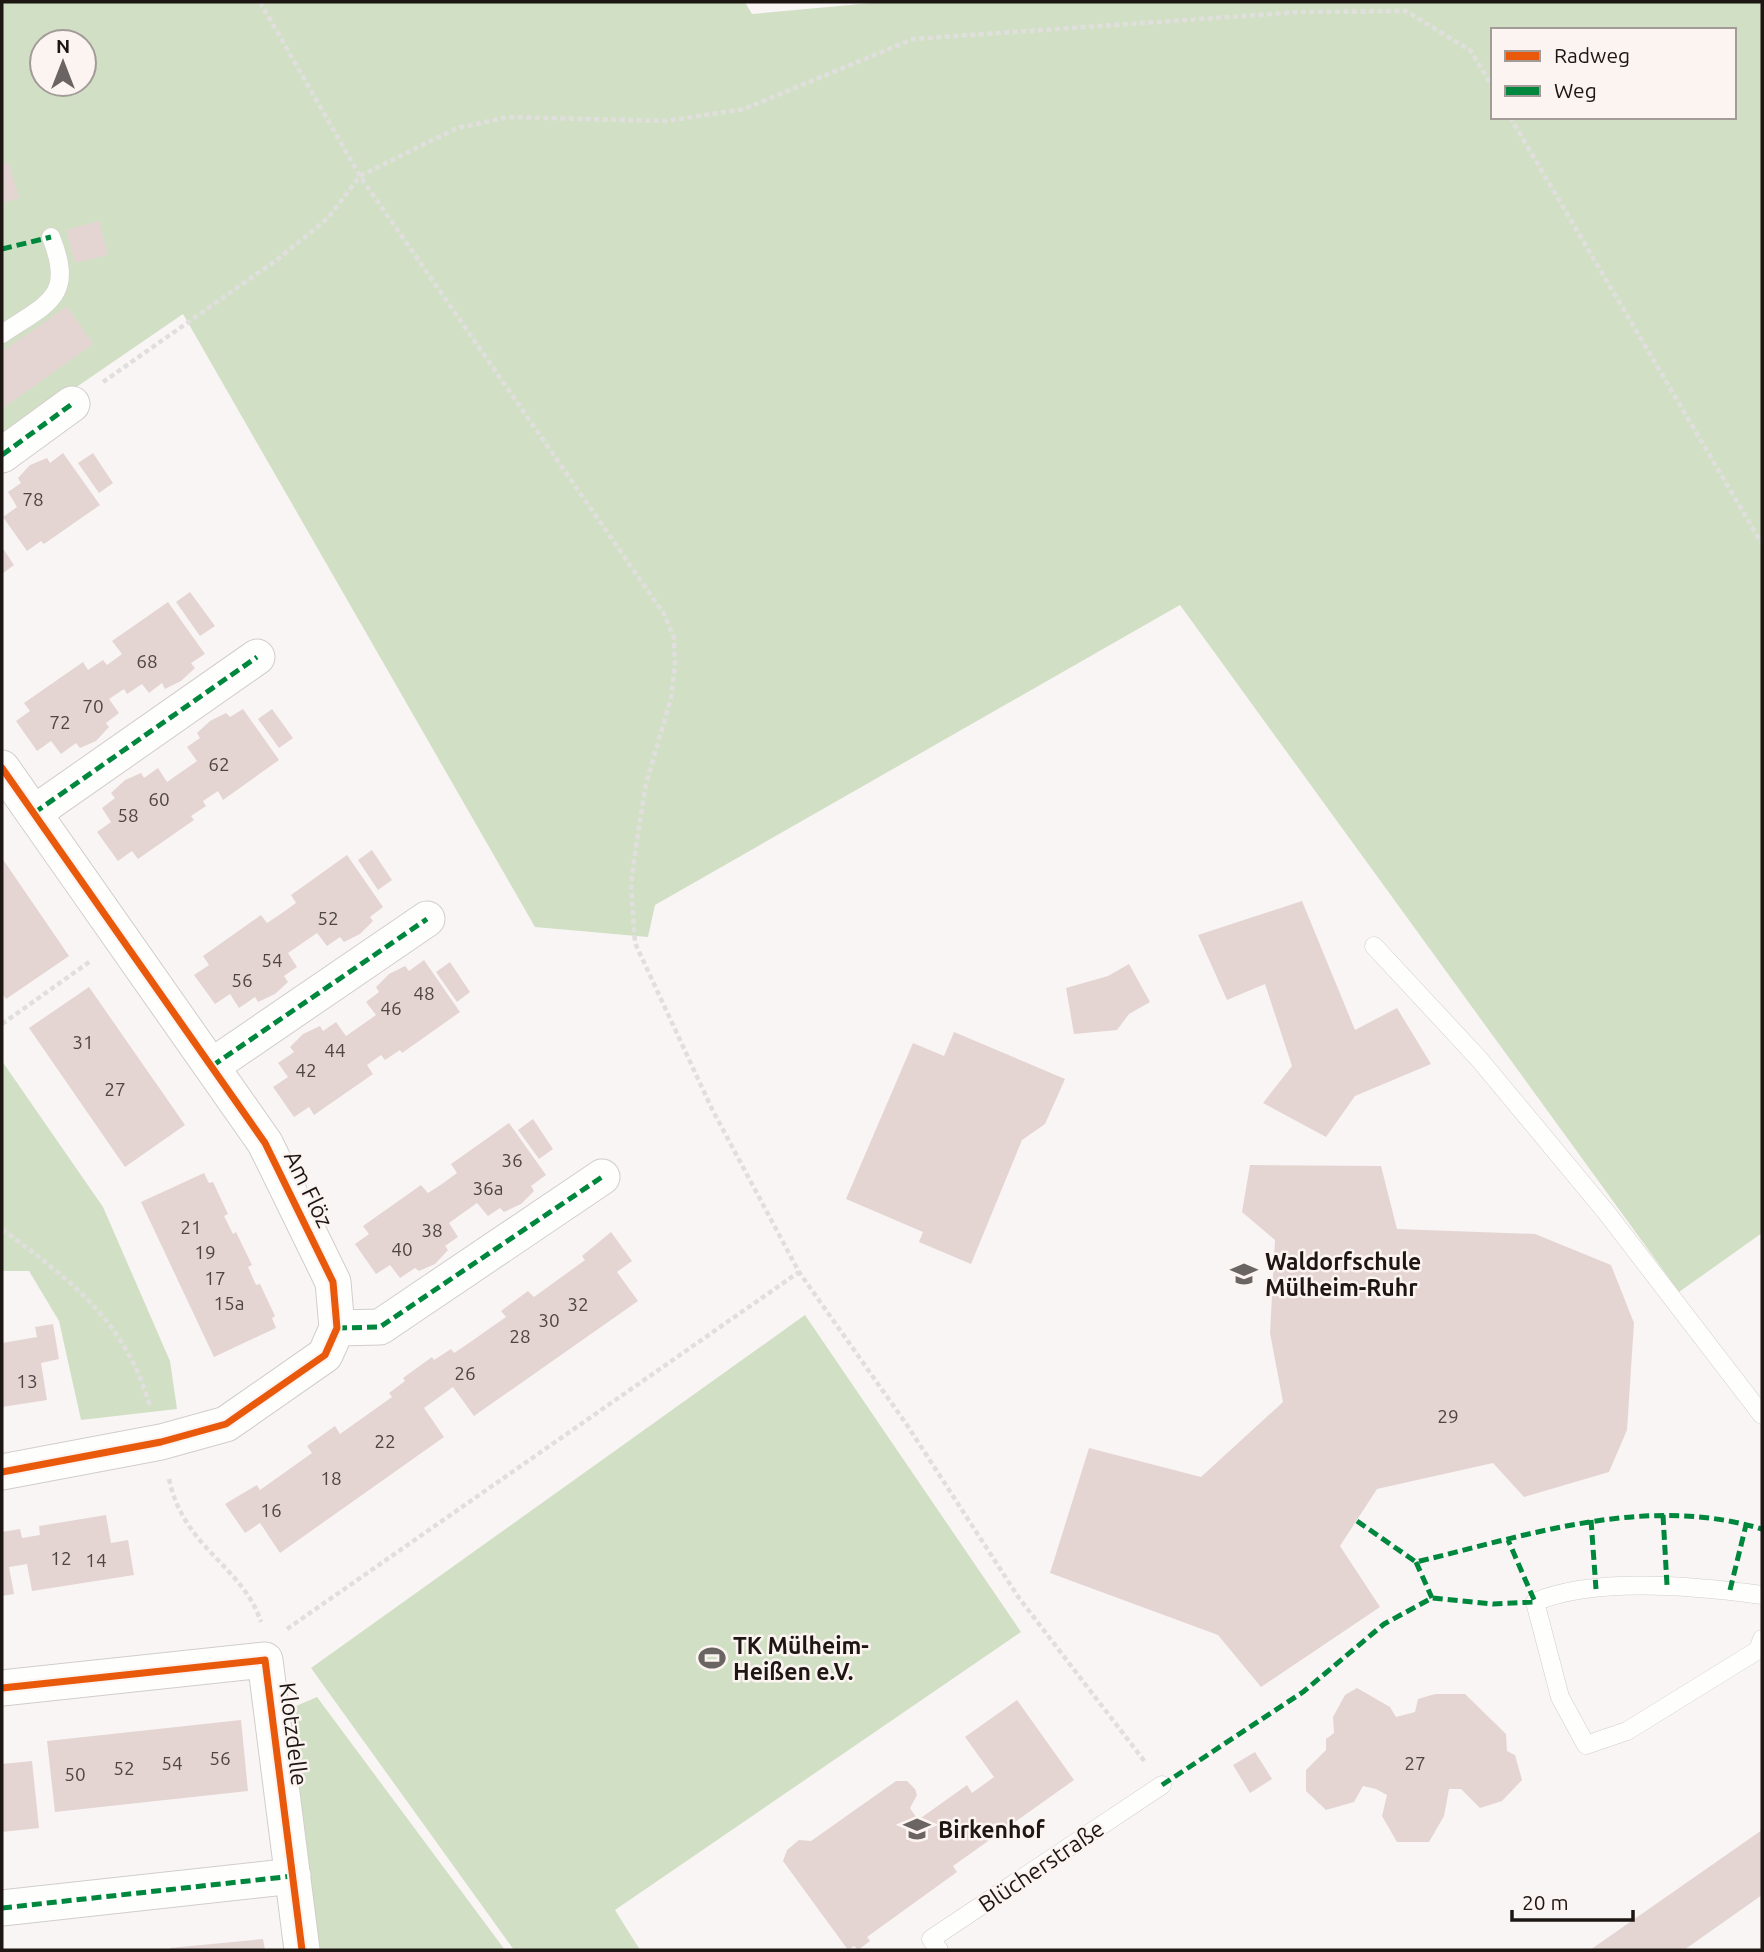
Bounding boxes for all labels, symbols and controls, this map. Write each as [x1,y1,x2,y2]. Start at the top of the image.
north arrow [28,28,98,98]
legend [1491,28,1736,119]
text: N [56,35,70,57]
text: Radweg [1554,43,1630,67]
text: Weg [1554,78,1597,102]
house number: 78 [22,488,44,510]
house number: 68 [136,650,158,672]
house number: 70 [82,695,104,717]
house number: 72 [49,711,71,733]
house number: 62 [208,753,230,775]
house number: 60 [148,788,170,810]
house number: 58 [117,804,139,826]
house number: 52 [317,907,339,929]
house number: 54 [261,949,283,971]
house number: 56 [231,969,253,991]
house number: 48 [413,982,435,1004]
house number: 46 [380,997,402,1019]
house number: 31 [72,1031,94,1053]
house number: 44 [324,1039,346,1061]
house number: 42 [295,1059,317,1081]
house number: 27 [104,1078,126,1100]
street label: Am Flöz [280,1147,338,1231]
house number: 36 [501,1149,523,1171]
house number: 36a [472,1177,504,1199]
house number: 21 [180,1216,202,1238]
house number: 38 [421,1219,443,1241]
house number: 40 [391,1238,413,1260]
house number: 19 [194,1241,216,1263]
place label: Waldorfschule Mülheim-Ruhr [1265,1249,1421,1300]
school or university icon: Waldorfschule Mülheim-Ruhr [1229,1259,1259,1289]
house number: 17 [204,1267,226,1289]
house number: 15a [213,1292,245,1314]
house number: 32 [567,1293,589,1315]
house number: 30 [538,1309,560,1331]
house number: 28 [509,1325,531,1347]
house number: 26 [454,1362,476,1384]
house number: 13 [16,1370,38,1392]
house number: 29 [1437,1405,1459,1427]
house number: 22 [374,1430,396,1452]
house number: 18 [320,1467,342,1489]
house number: 16 [260,1499,282,1521]
house number: 12 [50,1547,72,1569]
house number: 14 [85,1549,107,1571]
place label: TK Mülheim- Heißen e.V. [733,1633,869,1684]
sports icon: TK Mülheim- Heißen e.V. [697,1643,727,1673]
street label: Klotzdelle [275,1681,313,1787]
house number: 56 [209,1747,231,1769]
house number: 54 [161,1752,183,1774]
house number: 27 [1404,1752,1426,1774]
house number: 52 [113,1757,135,1779]
house number: 50 [64,1763,86,1785]
school or university icon: Birkenhof [902,1814,932,1844]
street label: Blücherstraße [974,1815,1108,1917]
place label: Birkenhof [938,1817,1045,1842]
scale bar [1512,1878,1633,1922]
text: 20 m [1522,1890,1569,1914]

